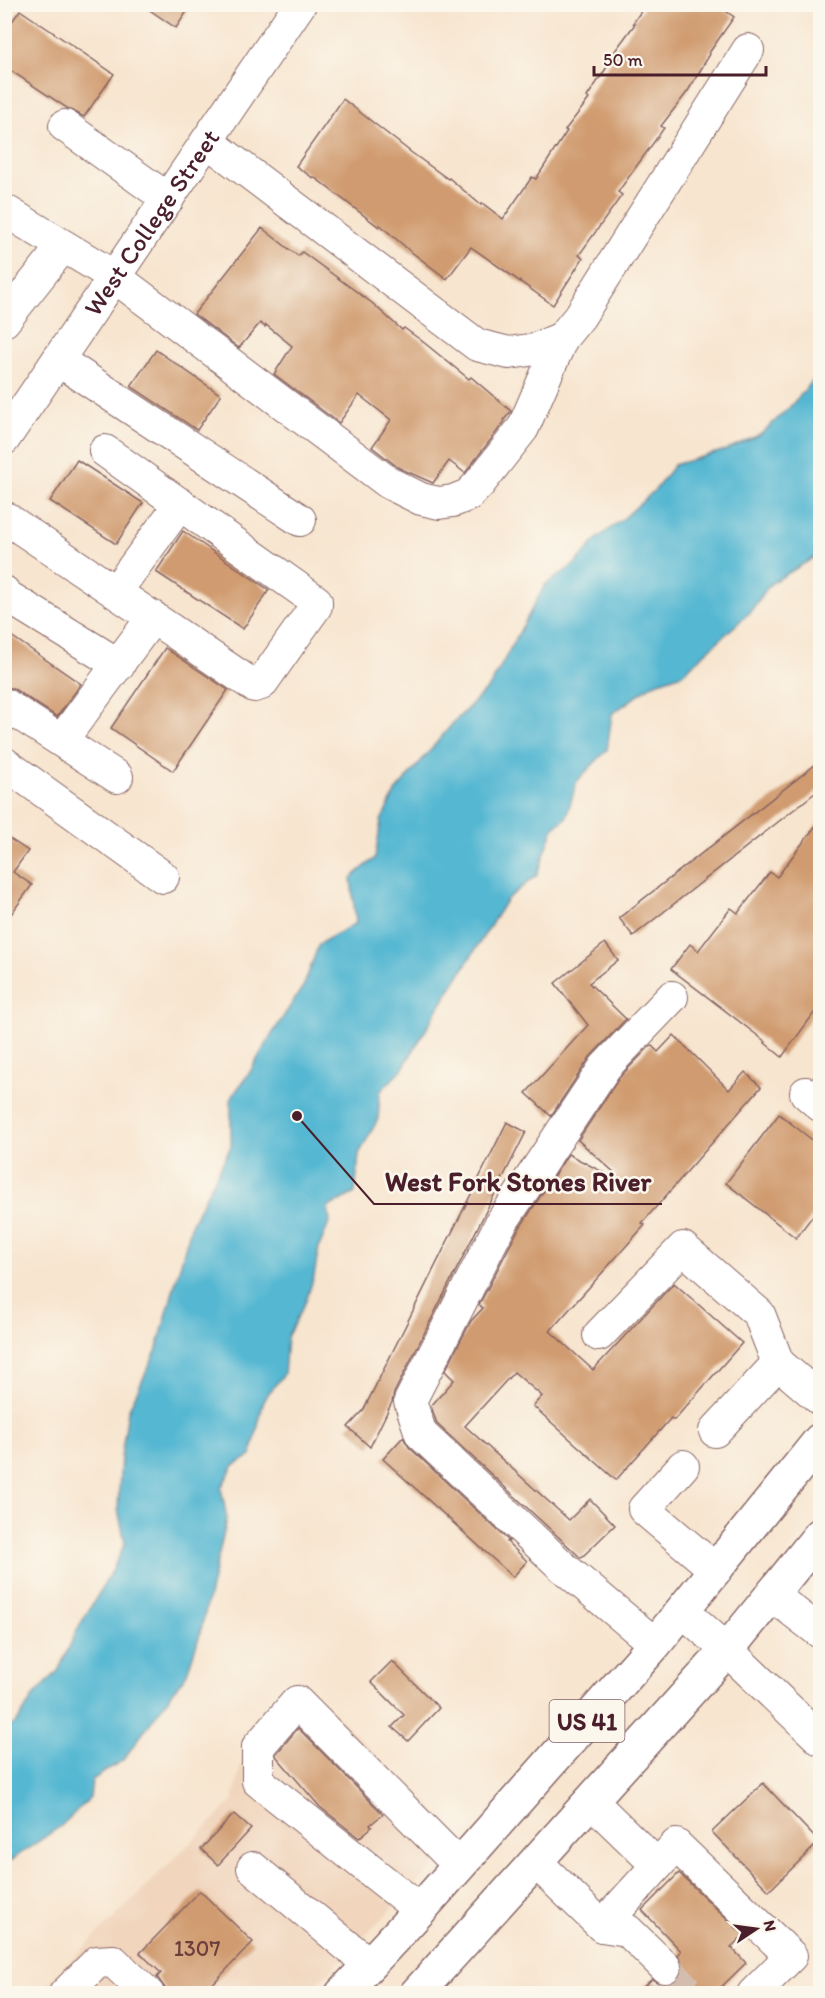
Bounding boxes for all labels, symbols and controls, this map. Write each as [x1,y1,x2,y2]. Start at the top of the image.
scale bar [594,39,766,77]
text: 50 m [603,49,643,71]
street label: West College Street [77,123,226,322]
callout: West Fork Stones River [374,1159,662,1204]
text: West Fork Stones River [385,1165,652,1198]
road number: US 41 [550,1700,624,1742]
north arrow [726,1899,786,1959]
text: N [760,1918,781,1933]
house number: 1307 [174,1935,220,1962]

